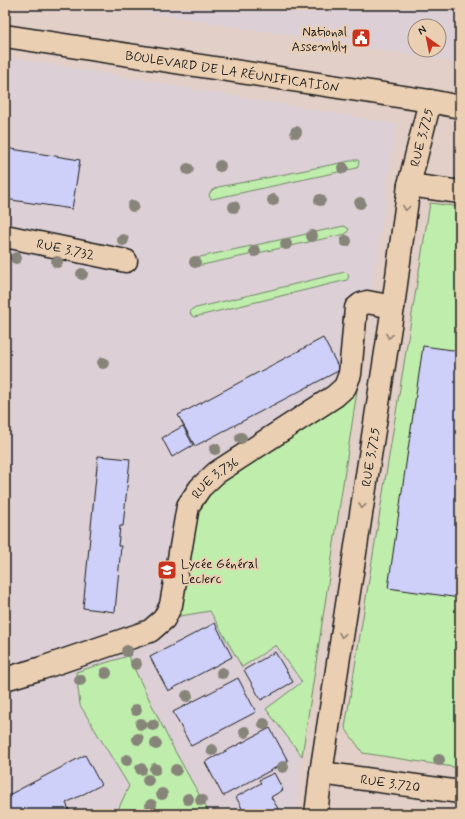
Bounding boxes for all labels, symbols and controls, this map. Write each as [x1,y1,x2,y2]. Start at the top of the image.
north arrow [407,18,447,58]
text: N [415,23,429,38]
place label: National Assembly [291,24,347,56]
public building icon: National Assembly [350,27,372,49]
street label: BOULEVARD DE LA RÉUNIFICATION [124,48,340,97]
street label: RUE 3.725 [407,107,438,169]
one-way arrow [402,205,411,211]
street label: RUE 3.732 [35,236,96,264]
one-way arrow [385,333,393,340]
street label: RUE 3.725 [358,427,384,488]
street label: RUE 3.736 [188,454,242,502]
one-way arrow [358,503,367,510]
place label: Lycée Général Leclerc [181,556,258,588]
school or university icon: Lycée Général Leclerc [156,559,178,581]
one-way arrow [338,632,347,638]
street label: RUE 3.720 [359,771,421,796]

